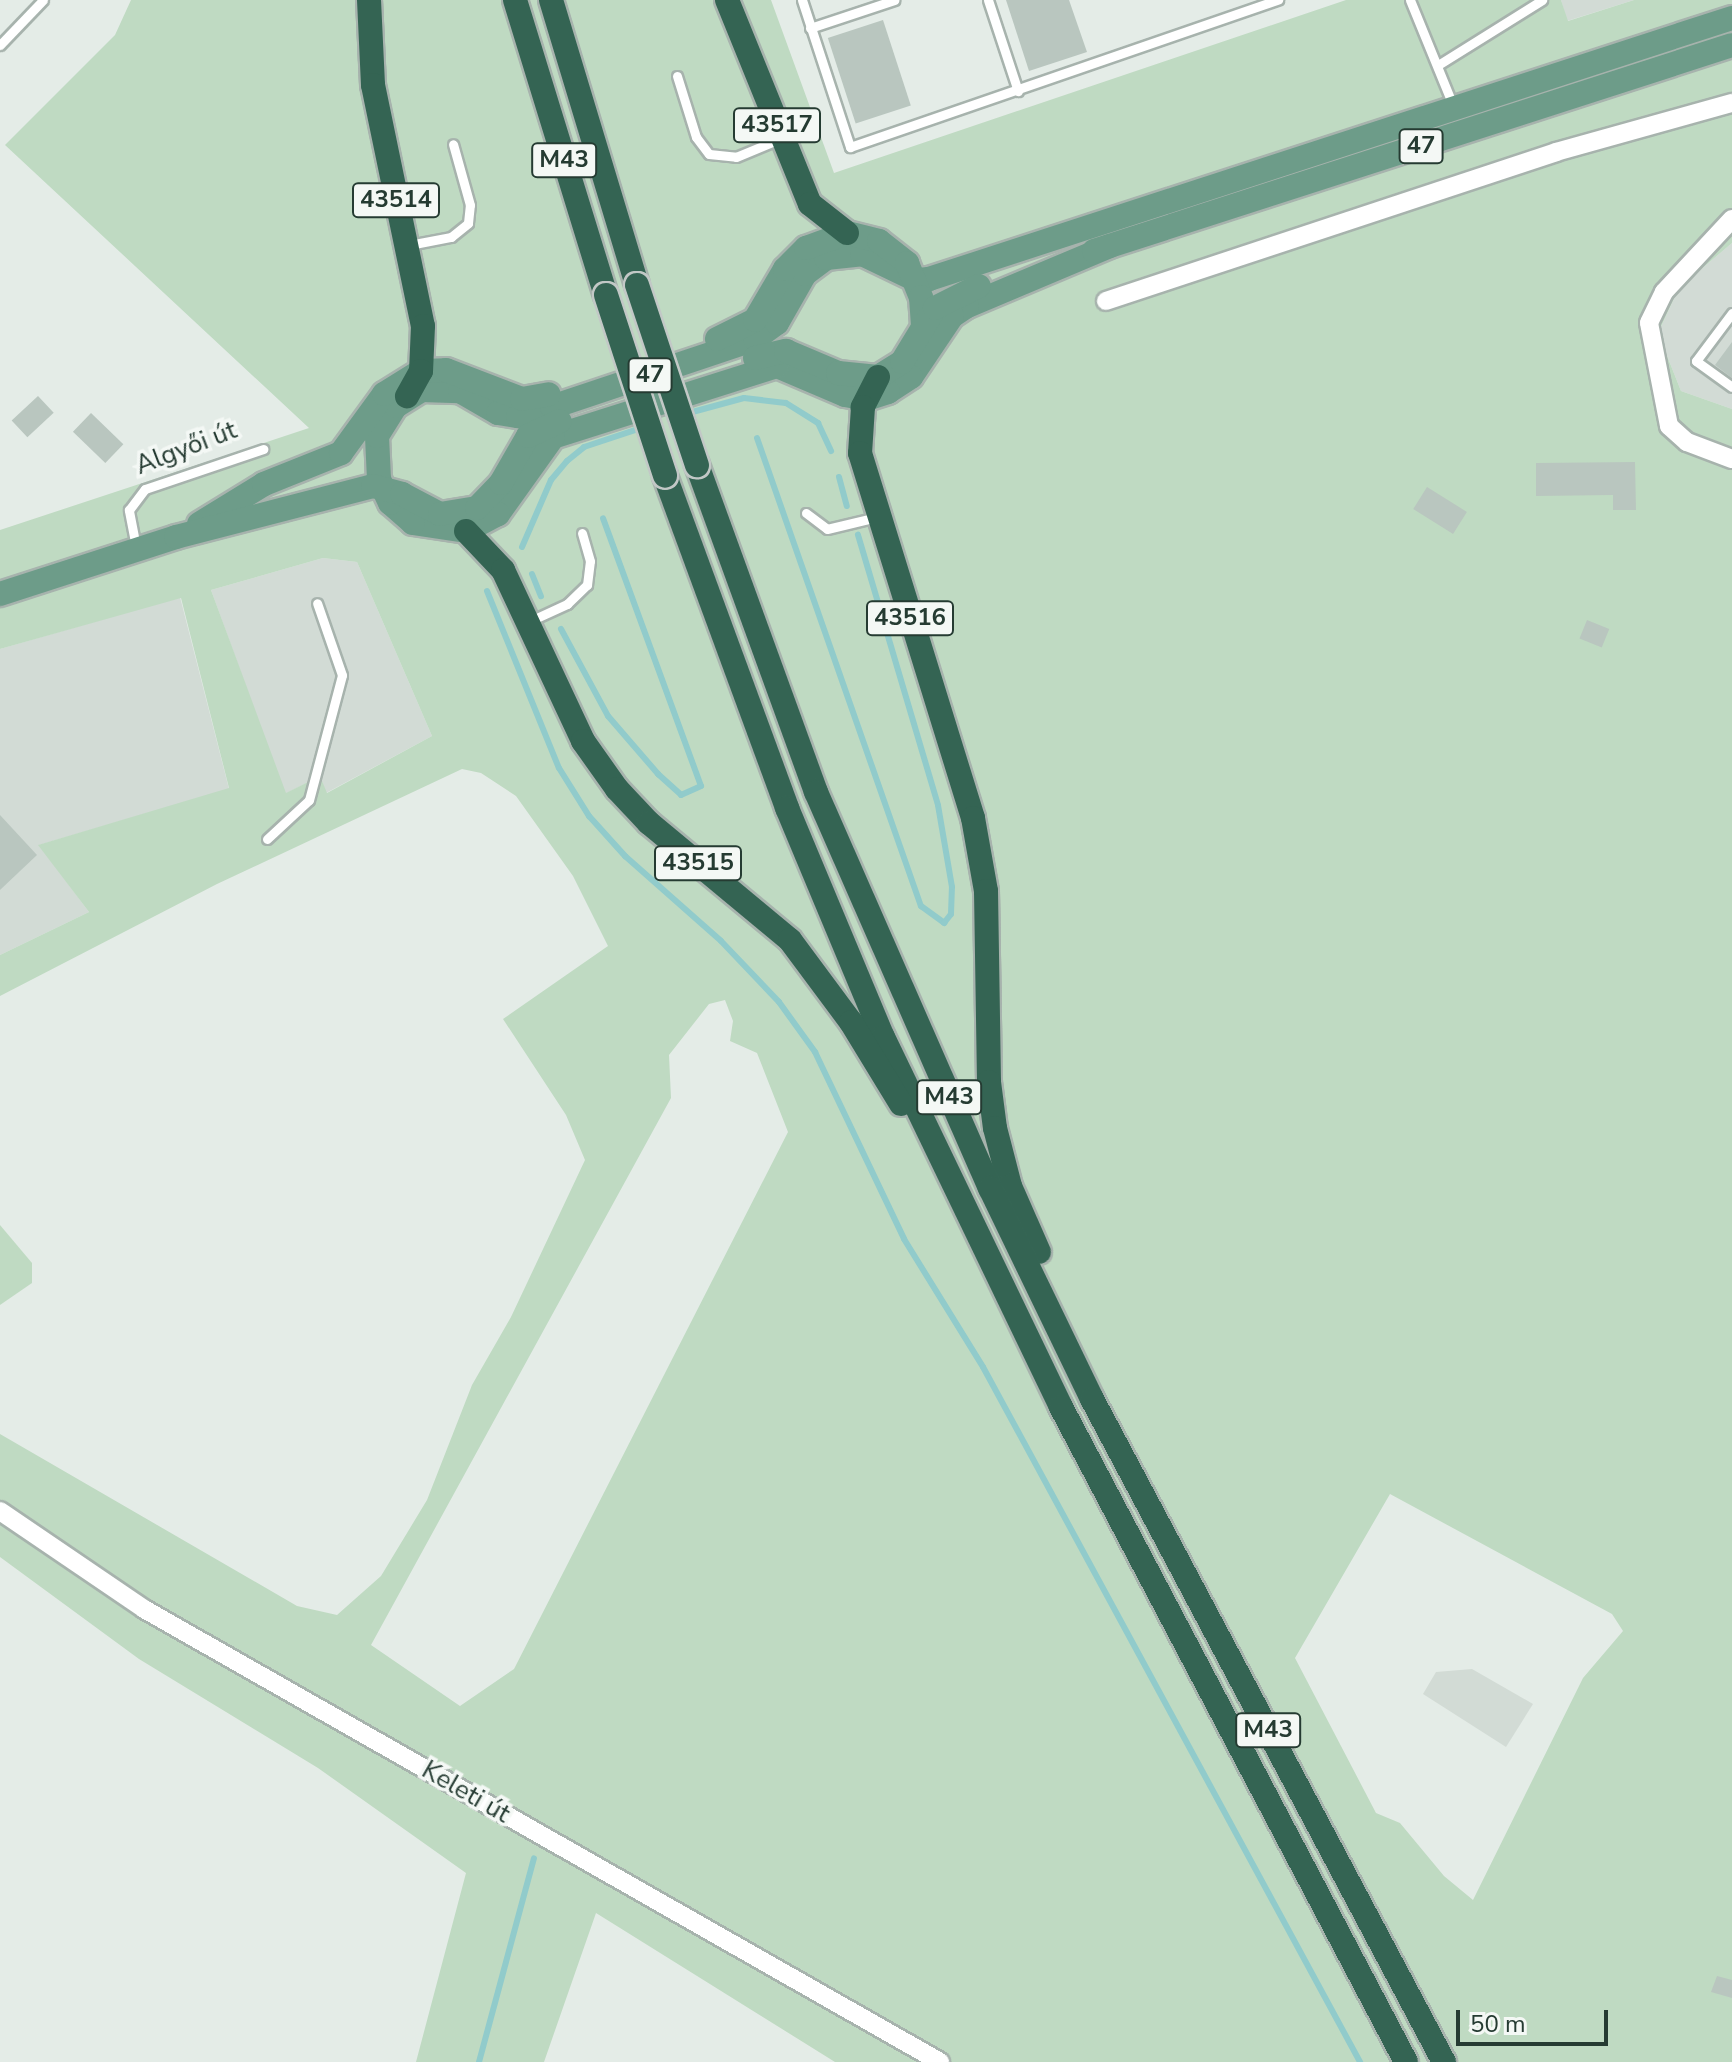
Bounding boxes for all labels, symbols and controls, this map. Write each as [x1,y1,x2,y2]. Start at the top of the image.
road number: 43517 [733,105,821,145]
road number: 47 [1397,126,1445,166]
road number: M43 [530,140,598,180]
road number: 43514 [352,180,440,220]
road number: 47 [626,355,674,395]
street label: Algyői út [131,414,241,482]
road number: 43516 [866,598,954,638]
road number: 43515 [654,843,742,883]
road number: M43 [915,1077,983,1117]
road number: M43 [1234,1710,1302,1750]
street label: Keleti út [416,1754,516,1830]
scale bar [1460,1994,1612,2044]
text: 50 m [1470,2008,1526,2040]

